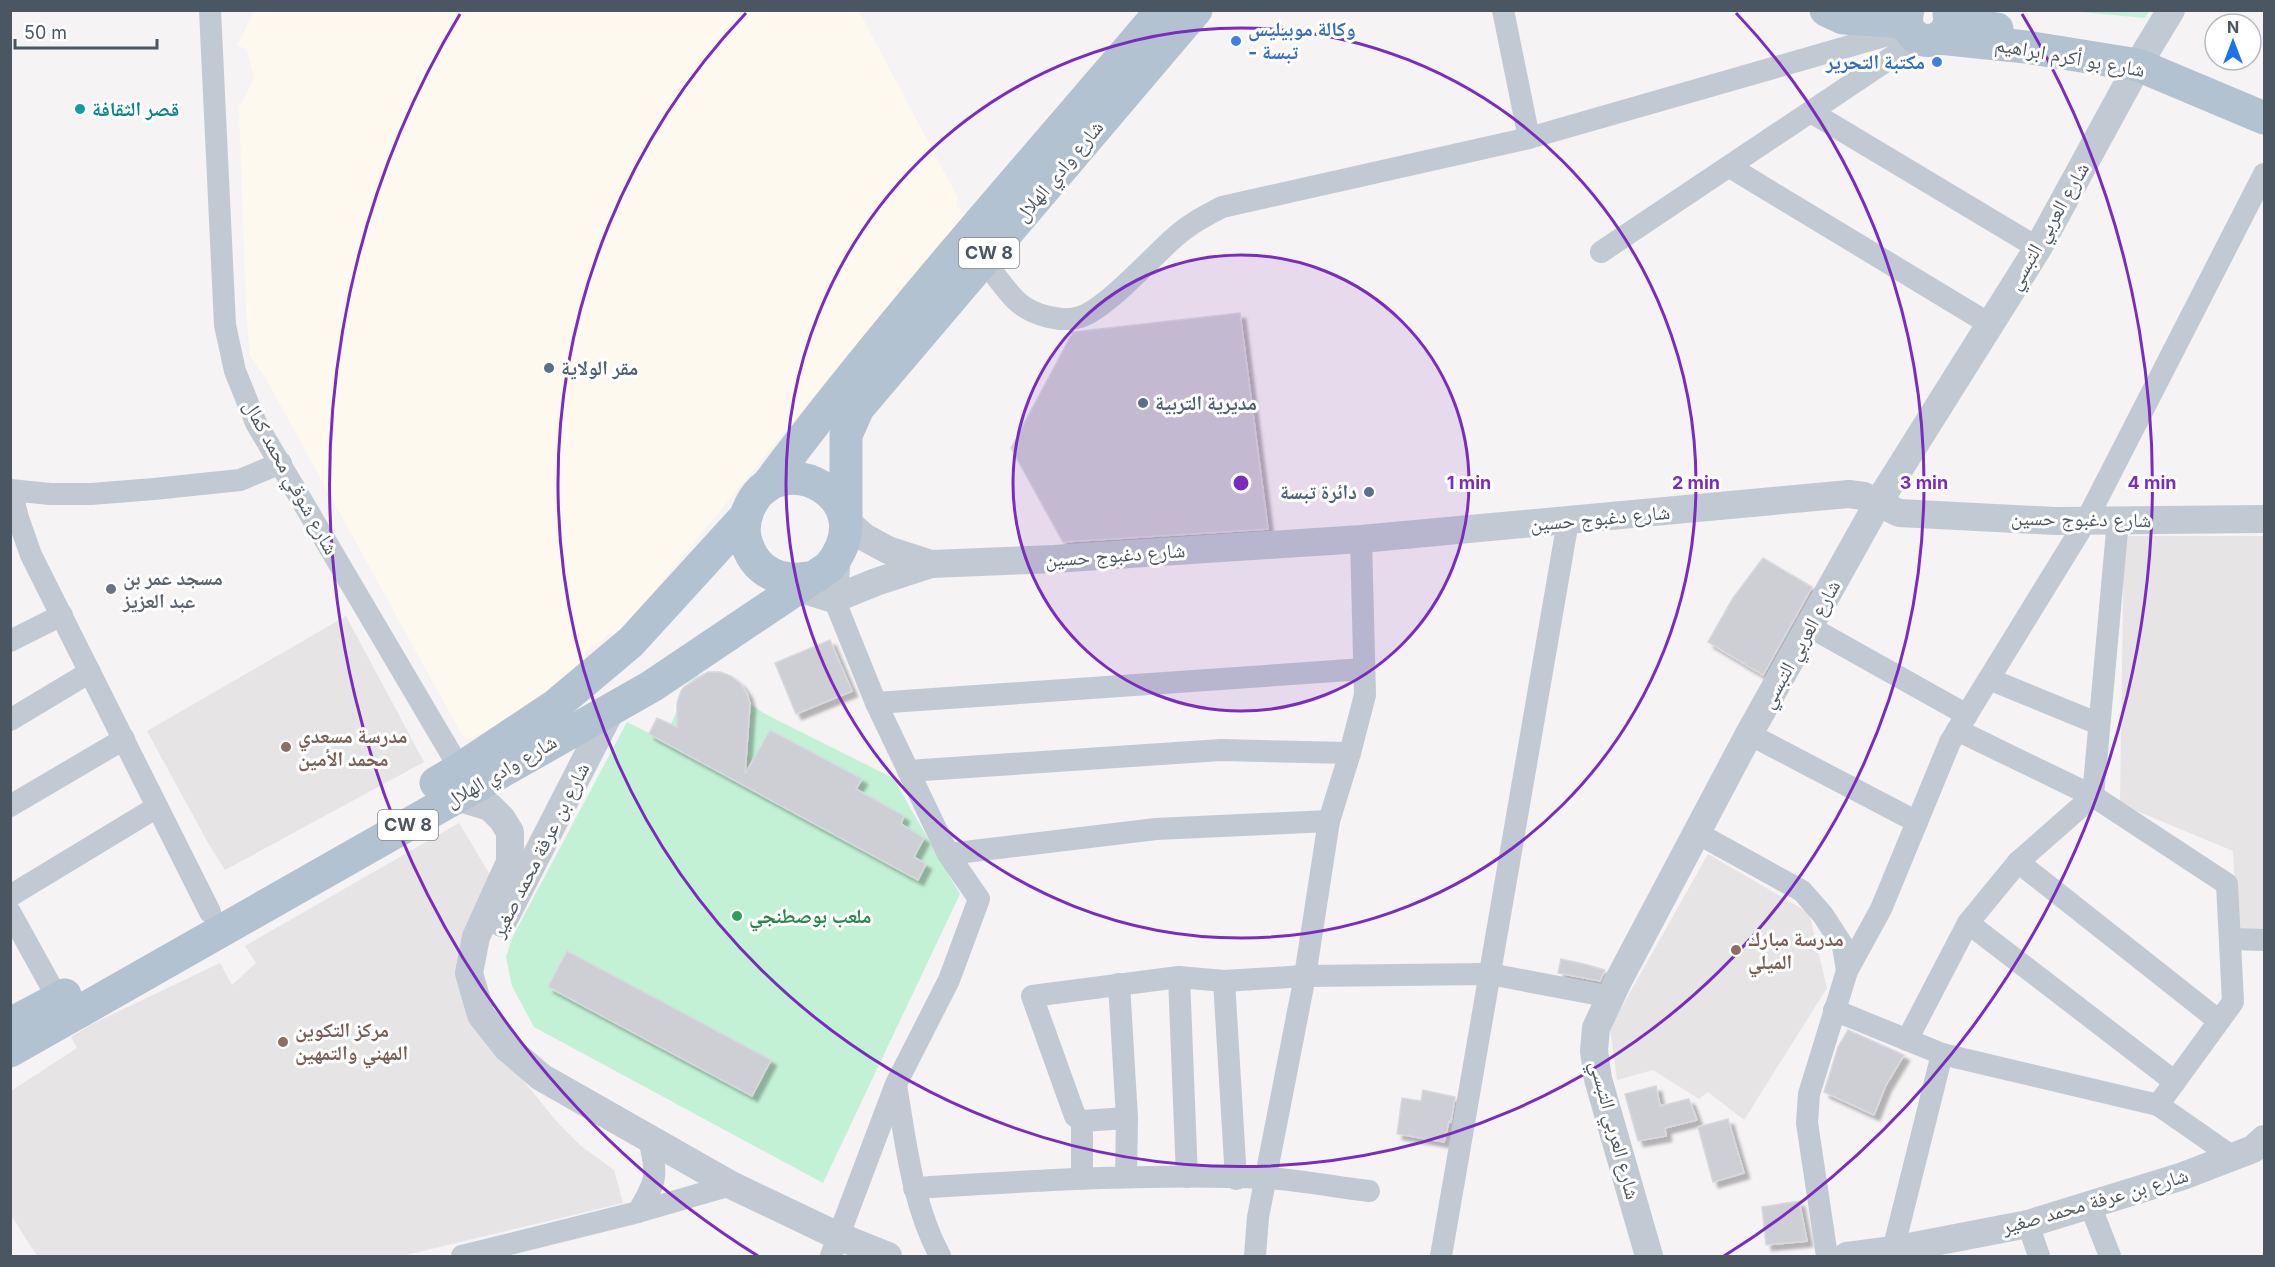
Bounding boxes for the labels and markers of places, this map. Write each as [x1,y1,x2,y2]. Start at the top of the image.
place label: وكالة موبيليس - تبسة [1248,17,1356,64]
marker: وكالة موبيليس - تبسة [1229,34,1243,48]
place label: مكتبة التحرير [1825,50,1925,74]
marker: مكتبة التحرير [1930,55,1944,69]
place label: قصر الثقافة [92,97,179,121]
marker: قصر الثقافة [73,102,87,116]
place label: مقر الولاية [561,356,638,380]
marker: مقر الولاية [542,361,556,375]
place label: مديرية التربية [1155,391,1257,415]
marker: مديرية التربية [1136,396,1150,410]
centre of rings [1231,473,1251,493]
place label: دائرة تبسة [1280,480,1357,504]
marker: دائرة تبسة [1362,485,1376,499]
place label: مسجد عمر بن عبد العزيز [122,566,223,613]
marker: مسجد عمر بن عبد العزيز [104,582,118,596]
place label: مدرسة مسعدي محمد الأمين [298,724,408,772]
marker: مدرسة مسعدي محمد الأمين [279,740,293,754]
place label: ملعب بوصطنجي [749,904,871,932]
marker: ملعب بوصطنجي [730,909,744,923]
place label: مدرسة مبارك الميلي [1748,927,1844,978]
marker: مدرسة مبارك الميلي [1729,943,1743,957]
place label: مركز التكوين المهني والتمهين [295,1018,408,1069]
marker: مركز التكوين المهني والتمهين [276,1035,290,1049]

